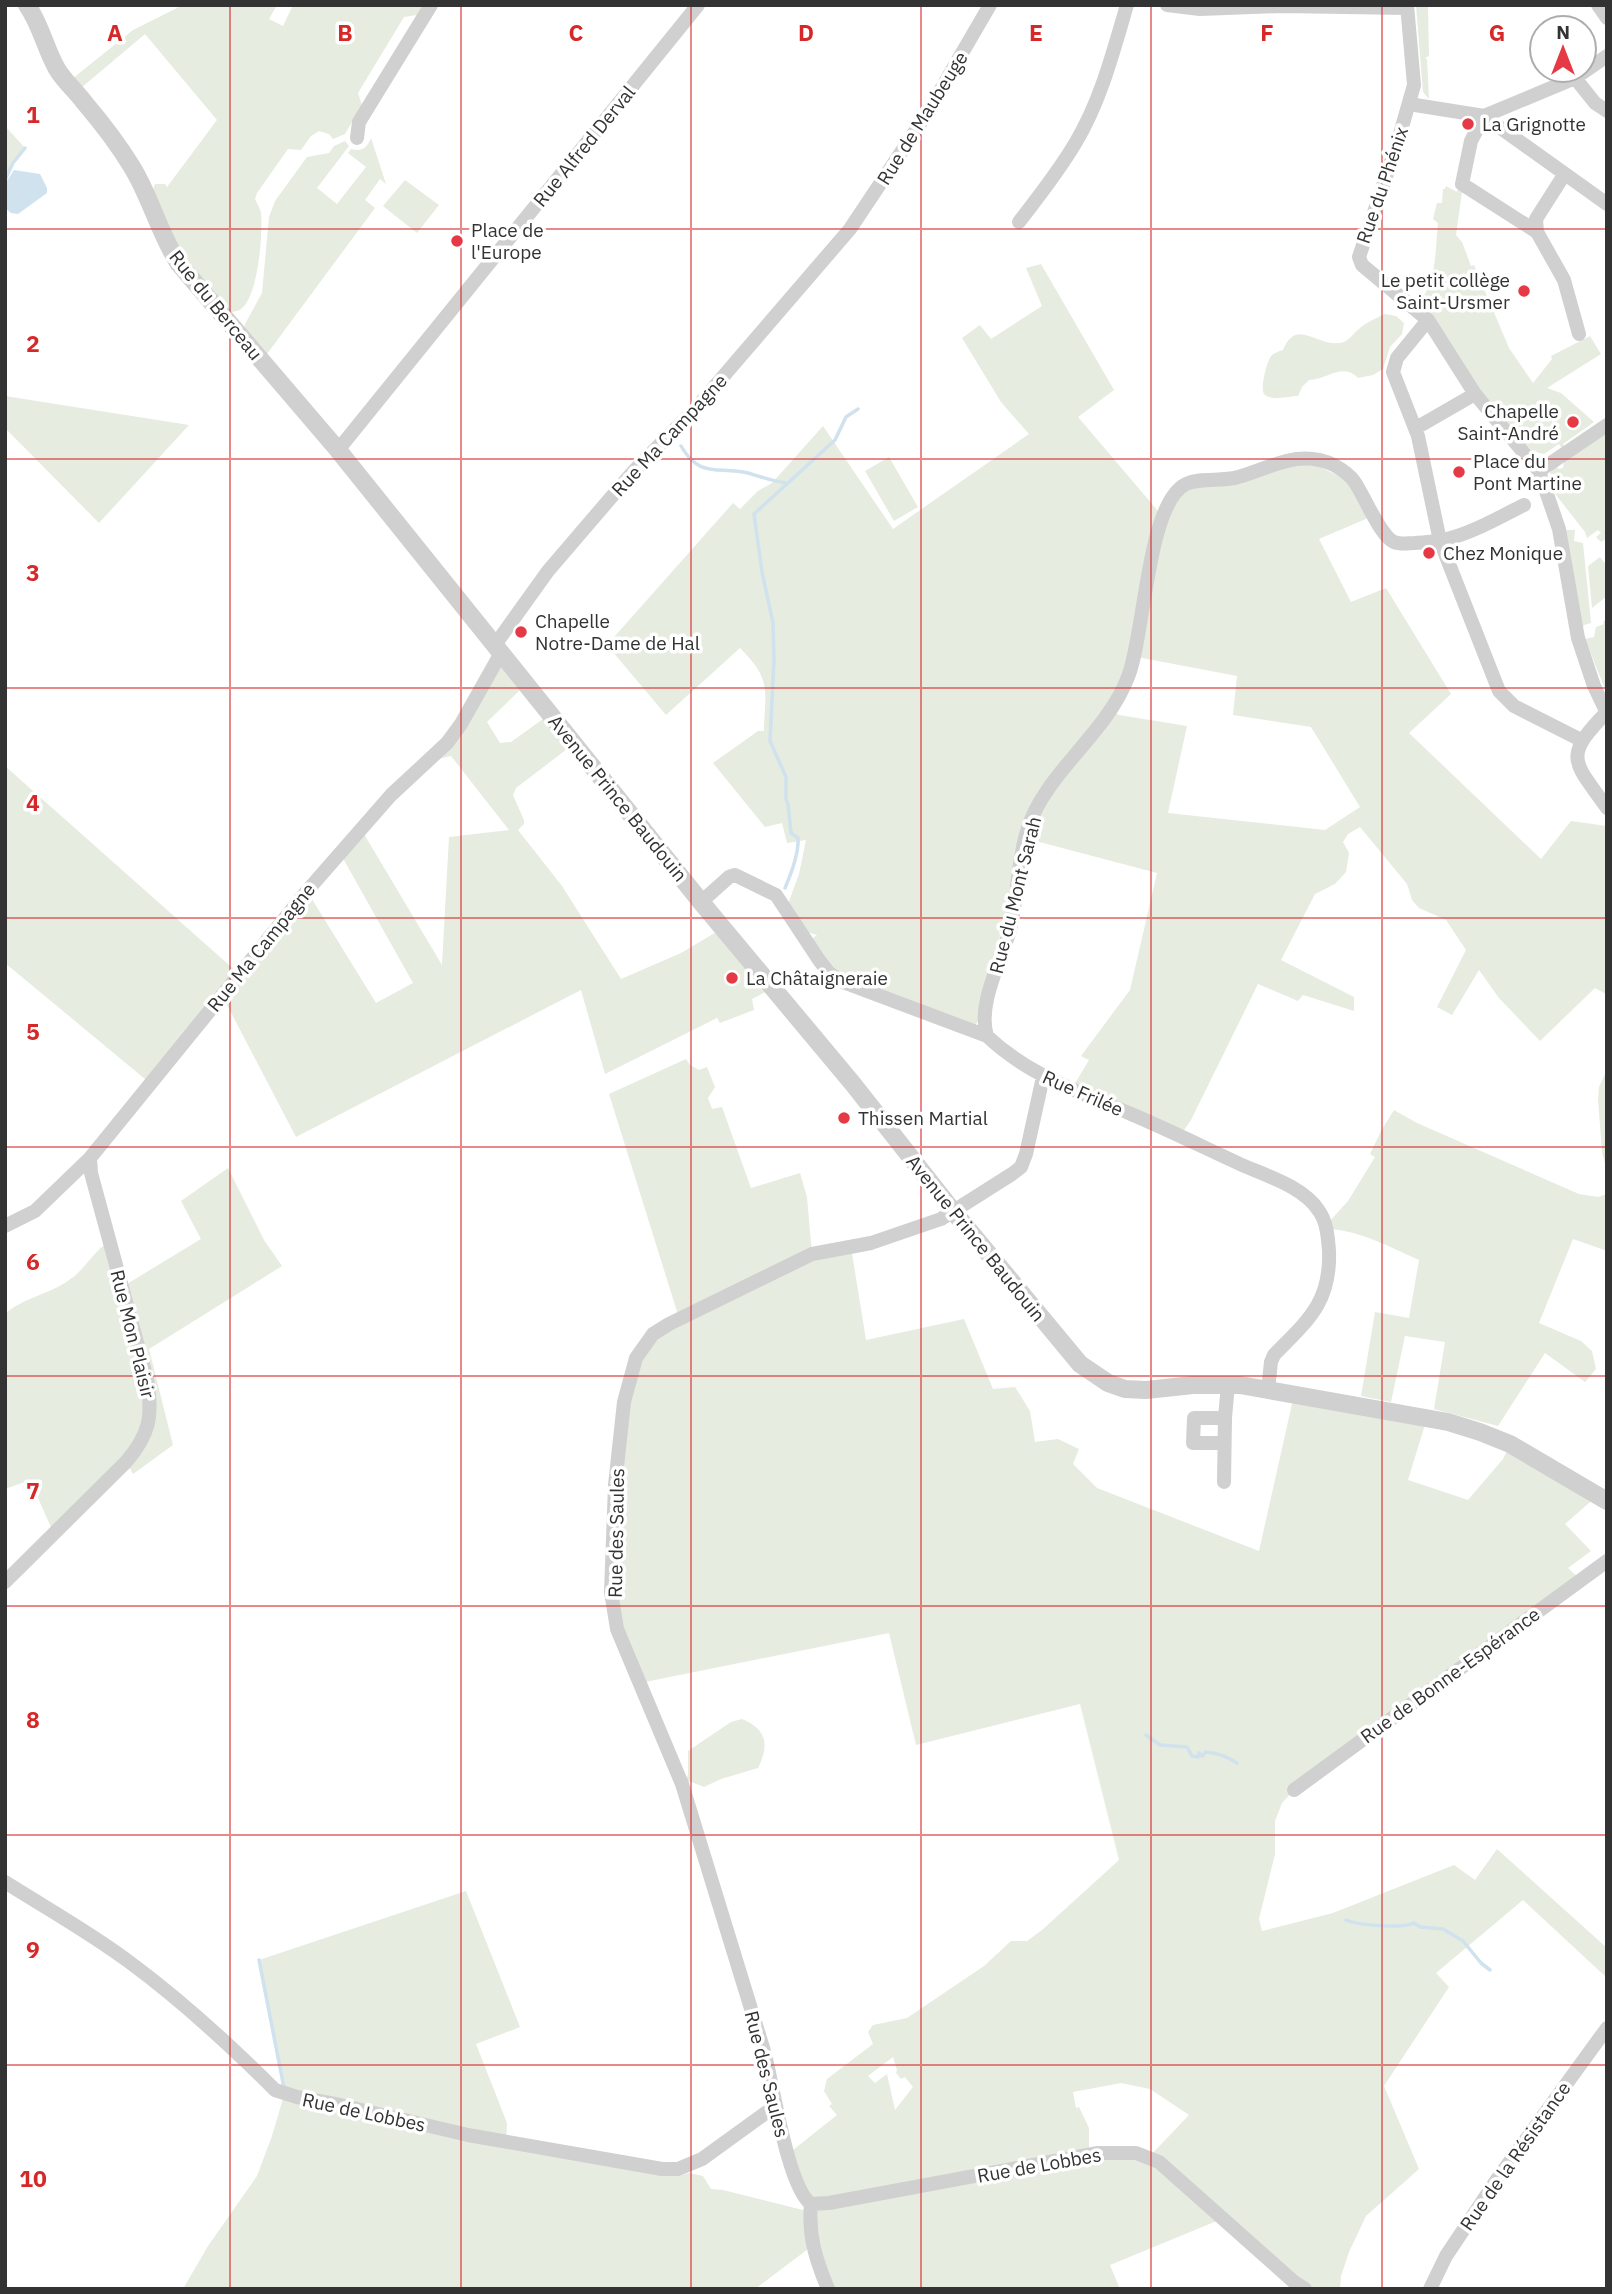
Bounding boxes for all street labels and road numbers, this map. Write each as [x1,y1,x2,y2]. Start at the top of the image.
street label: Rue de Maubeuge [871,47,973,189]
street label: Rue Alfred Derval [528,81,640,211]
street label: Rue du Phénix [1351,123,1413,247]
street label: Rue du Berceau [164,245,268,365]
street label: Rue Ma Campagne [606,369,732,501]
street label: Avenue Prince Baudouin [543,710,693,886]
street label: Rue du Mont Sarah [984,814,1046,976]
street label: Rue Ma Campagne [202,878,320,1016]
street label: Rue Frilée [1039,1065,1127,1121]
street label: Avenue Prince Baudouin [901,1150,1051,1326]
street label: Rue Mon Plaisir [105,1267,161,1401]
street label: Rue des Saules [603,1468,629,1598]
street label: Rue de Bonne-Espérance [1356,1602,1544,1748]
street label: Rue des Saules [740,2008,794,2140]
street label: Rue de la Résistance [1455,2077,1575,2235]
street label: Rue de Lobbes [300,2087,428,2137]
street label: Rue de Lobbes [975,2142,1103,2188]

